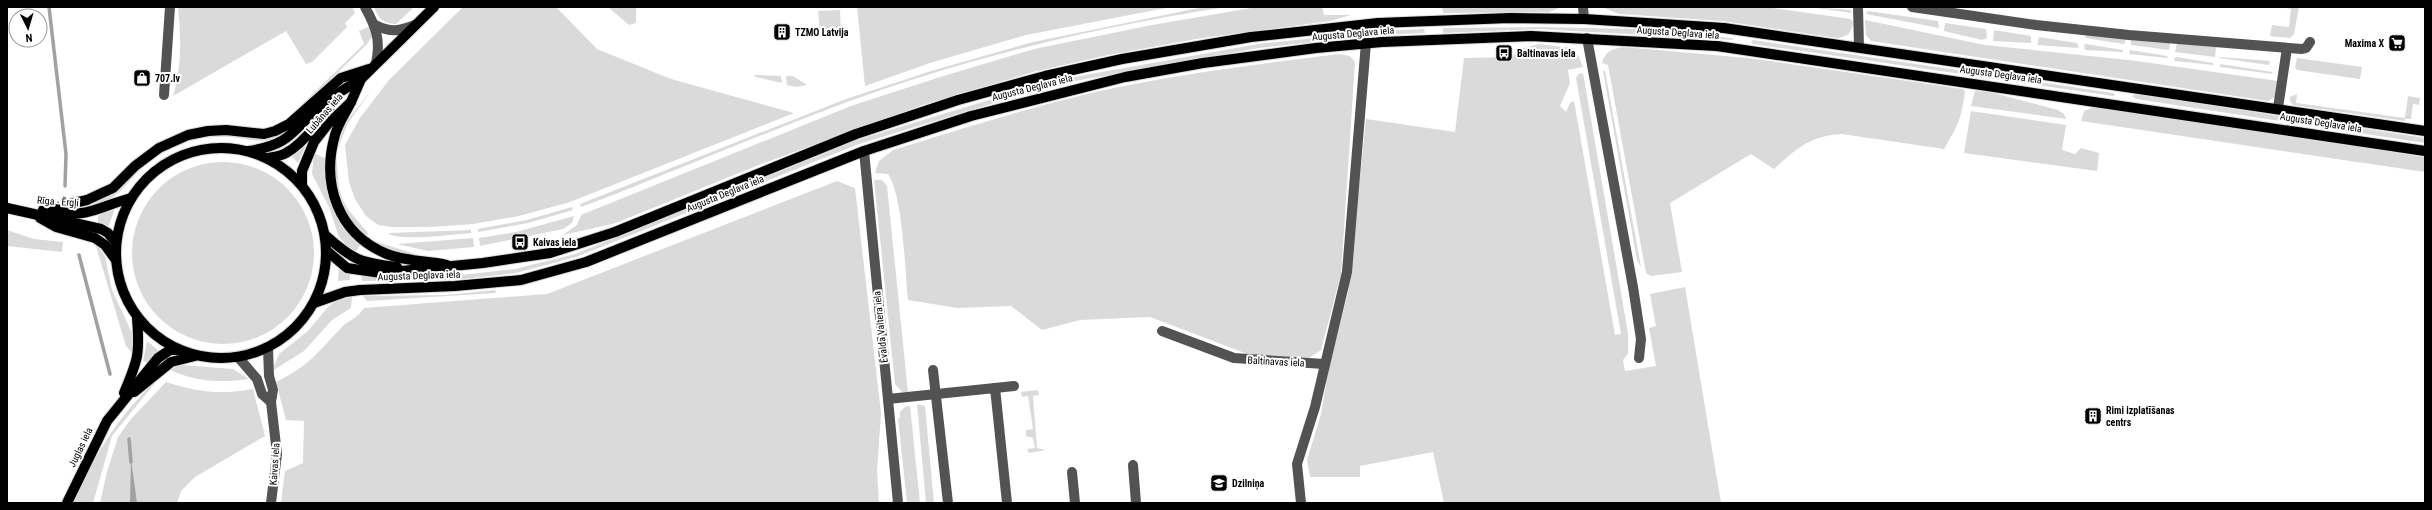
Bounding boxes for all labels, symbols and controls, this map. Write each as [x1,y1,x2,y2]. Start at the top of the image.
north arrow [8,8,48,48]
building icon: TZMO Latvija [772,22,792,42]
street label: Augusta Deglava iela [1311,24,1395,43]
street label: Augusta Deglava iela [1636,24,1720,41]
place label: TZMO Latvija [795,27,849,38]
text: N [25,31,33,44]
supermarket icon: Maxima X [2387,33,2407,53]
place label: Maxima X [2345,38,2384,49]
bus stop icon: Baltinavas iela [1494,43,1514,63]
place label: Baltinavas iela [1517,48,1576,59]
street label: Augusta Deglava iela [1959,63,2043,86]
shop icon: 707.lv [132,68,152,88]
street label: Augusta Deglava iela [991,72,1074,103]
place label: 707.lv [155,73,181,84]
street label: Lubānas iela [304,91,345,136]
street label: Augusta Deglava iela [2279,111,2363,134]
street label: Augusta Deglava iela [685,173,766,214]
street label: Rīga - Ērgļi [37,194,79,209]
bus stop icon: Kaivas iela [510,232,530,252]
place label: Kaivas iela [533,237,577,248]
street label: Augusta Deglava iela [378,269,461,282]
street label: Ēvalda Valtera iela [870,290,890,364]
street label: Baltinavas iela [1247,355,1305,369]
place label: Rimi izplatīšanas centrs [2106,405,2175,428]
building icon: Rimi izplatīšanas centrs [2083,406,2103,426]
street label: Juglas iela [66,425,95,469]
street label: Kaivas iela [268,442,281,486]
school or university icon: Dzilniņa [1209,473,1229,493]
place label: Dzilniņa [1232,478,1265,490]

